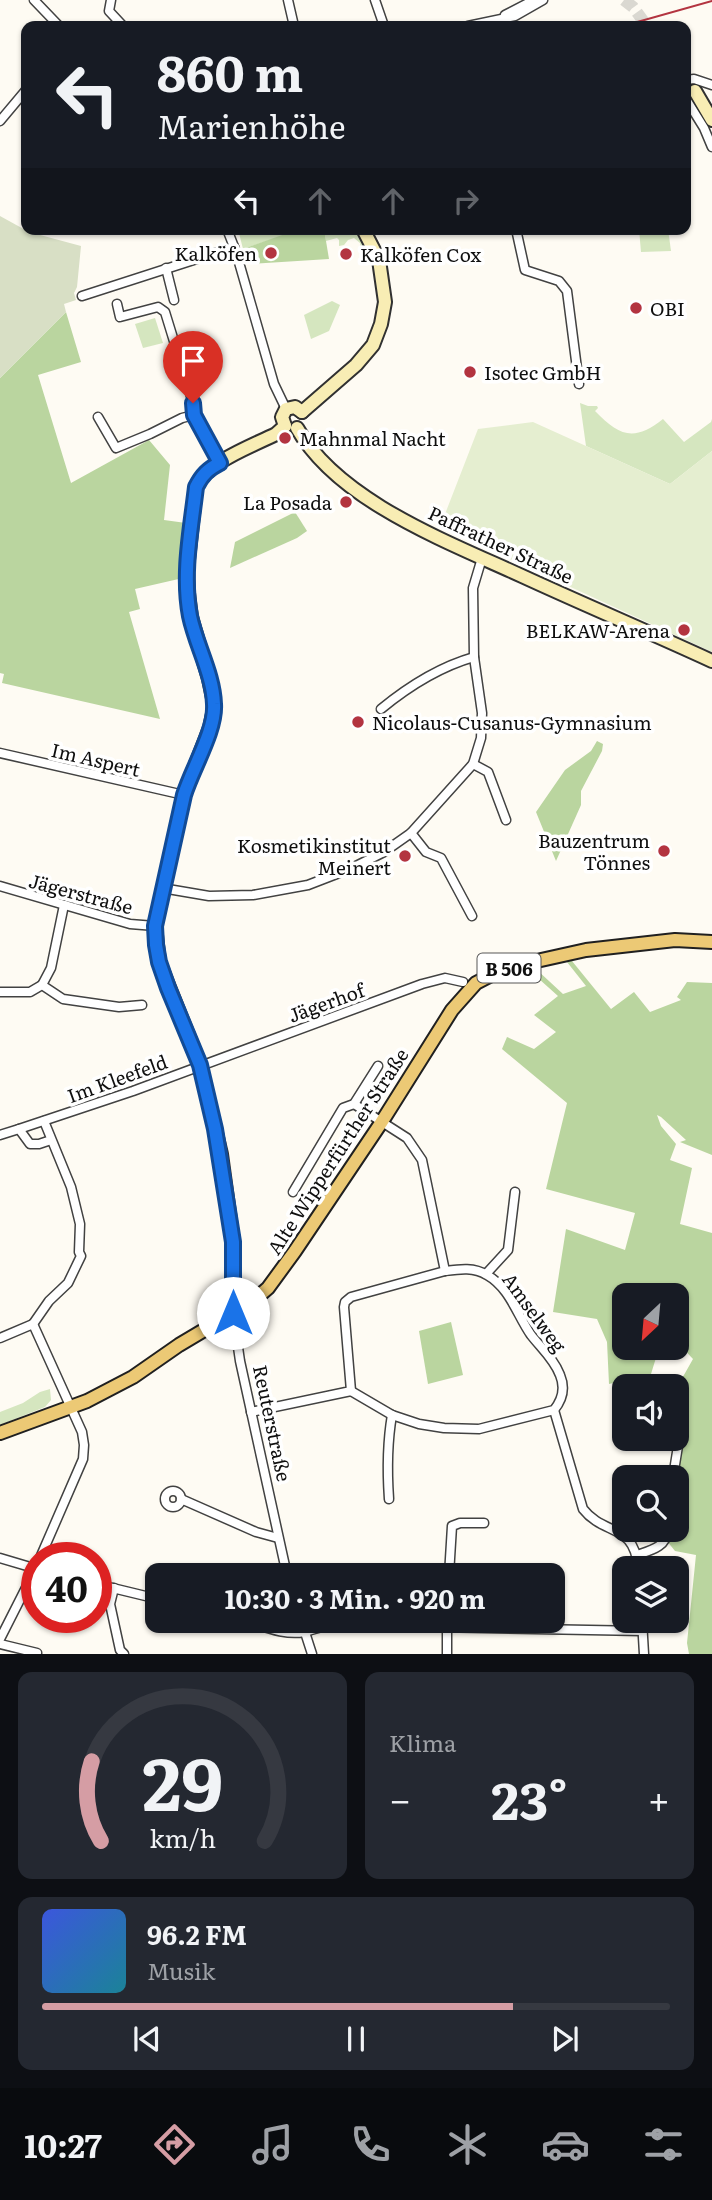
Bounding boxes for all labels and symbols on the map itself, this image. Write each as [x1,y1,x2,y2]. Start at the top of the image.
place label: Kalköfen [174,239,257,267]
place label: Kalköfen Cox [360,240,481,268]
marker: Kalköfen [263,245,279,261]
marker: Kalköfen Cox [338,246,354,262]
place label: OBI [650,294,685,322]
marker: OBI [628,300,644,316]
pin [163,331,223,403]
place label: Isotec GmbH [484,358,602,386]
marker: Isotec GmbH [462,364,478,380]
place label: Mahnmal Nacht [299,424,446,452]
marker: Mahnmal Nacht [277,430,293,446]
place label: La Posada [243,488,333,516]
marker: La Posada [338,494,354,510]
street label: Paffrather Straße [424,498,578,590]
place label: BELKAW-Arena [526,616,671,644]
marker: BELKAW-Arena [676,622,692,638]
place label: Nicolaus-Cusanus-Gymnasium [372,708,652,736]
marker: Nicolaus-Cusanus-Gymnasium [350,714,366,730]
street label: Im Aspert [49,735,144,783]
place label: Bauzentrum Tönnes [538,826,650,876]
place label: Kosmetikinstitut Meinert [237,831,391,881]
marker: Bauzentrum Tönnes [656,843,672,859]
marker: Kosmetikinstitut Meinert [397,848,413,864]
street label: Jägerstraße [26,866,136,920]
road number: B 506 [477,953,540,982]
street label: Jägerhof [284,975,370,1029]
street label: Alte Wipperfürther Straße [260,1042,415,1260]
street label: Im Kleefeld [63,1047,171,1109]
street label: Amselweg [496,1266,574,1358]
position arrow [196,1276,270,1350]
north arrow [612,1283,690,1360]
street label: Reuterstraße [247,1362,299,1484]
speed limit sign: 40 [21,1542,112,1633]

